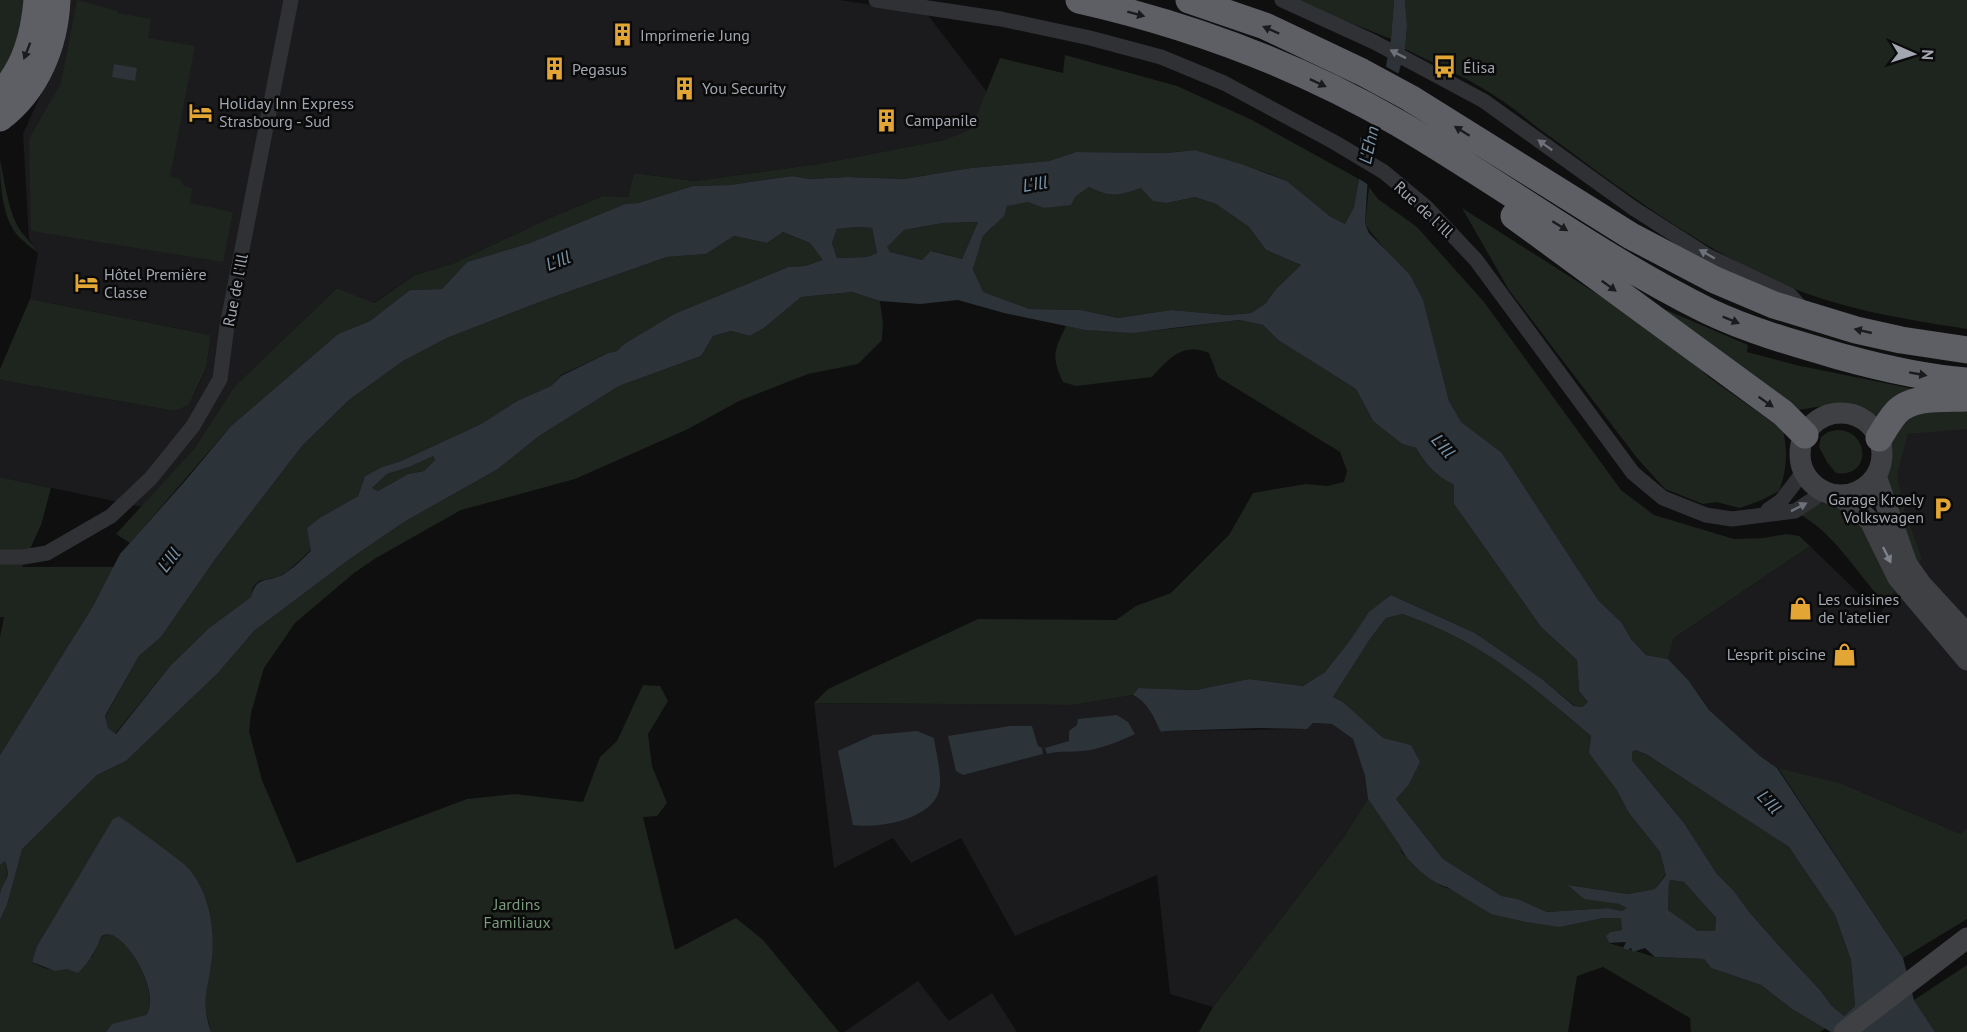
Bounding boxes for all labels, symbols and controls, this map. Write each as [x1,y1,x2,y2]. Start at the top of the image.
one-way arrow [1127,10,1145,19]
building icon: Imprimerie Jung [609,22,635,48]
one-way arrow [1262,24,1280,34]
north arrow [1883,24,1943,84]
place label: Imprimerie Jung [640,25,750,45]
one-way arrow [22,42,32,60]
one-way arrow [1390,49,1407,59]
text: N [1918,49,1938,61]
bus stop icon: Élisa [1432,54,1458,80]
building icon: Pegasus [541,56,567,82]
place label: Élisa [1463,57,1495,77]
place label: Pegasus [572,59,627,79]
building icon: You Security [671,75,697,101]
place label: You Security [702,78,786,98]
one-way arrow [1309,78,1327,88]
place label: Holiday Inn Express Strasbourg - Sud [219,93,354,131]
hotel icon: Holiday Inn Express Strasbourg - Sud [188,99,214,125]
building icon: Campanile [874,107,900,133]
place label: Campanile [905,110,977,130]
water label: L'Ehn [1353,124,1384,166]
one-way arrow [1454,125,1470,136]
one-way arrow [1538,139,1554,151]
water label: L'Ill [1021,170,1049,197]
street label: Rue de l'Ill [1390,177,1458,242]
one-way arrow [1552,221,1569,231]
water label: L'Ill [542,245,574,276]
one-way arrow [1698,249,1715,259]
street label: Rue de l'Ill [218,252,252,328]
place label: Hôtel Première Classe [104,264,207,302]
hotel icon: Hôtel Première Classe [73,270,99,296]
one-way arrow [1601,280,1617,292]
one-way arrow [1722,316,1740,325]
one-way arrow [1854,326,1873,336]
one-way arrow [1909,369,1928,378]
one-way arrow [1758,396,1774,408]
water label: L'Ill [1426,429,1460,463]
place label: Garage Kroely Volkswagen [1828,489,1925,527]
parking icon: Garage Kroely Volkswagen [1929,495,1955,521]
one-way arrow [1790,503,1807,512]
water label: L'Ill [152,543,185,577]
one-way arrow [1882,546,1891,563]
place label: Les cuisines de l'atelier [1818,589,1899,627]
shop icon: Les cuisines de l'atelier [1787,595,1813,621]
shop icon: L'esprit piscine [1831,641,1857,667]
place label: L'esprit piscine [1727,644,1826,664]
water label: L'Ill [1752,785,1786,819]
park label: Jardins Familiaux [483,894,551,932]

